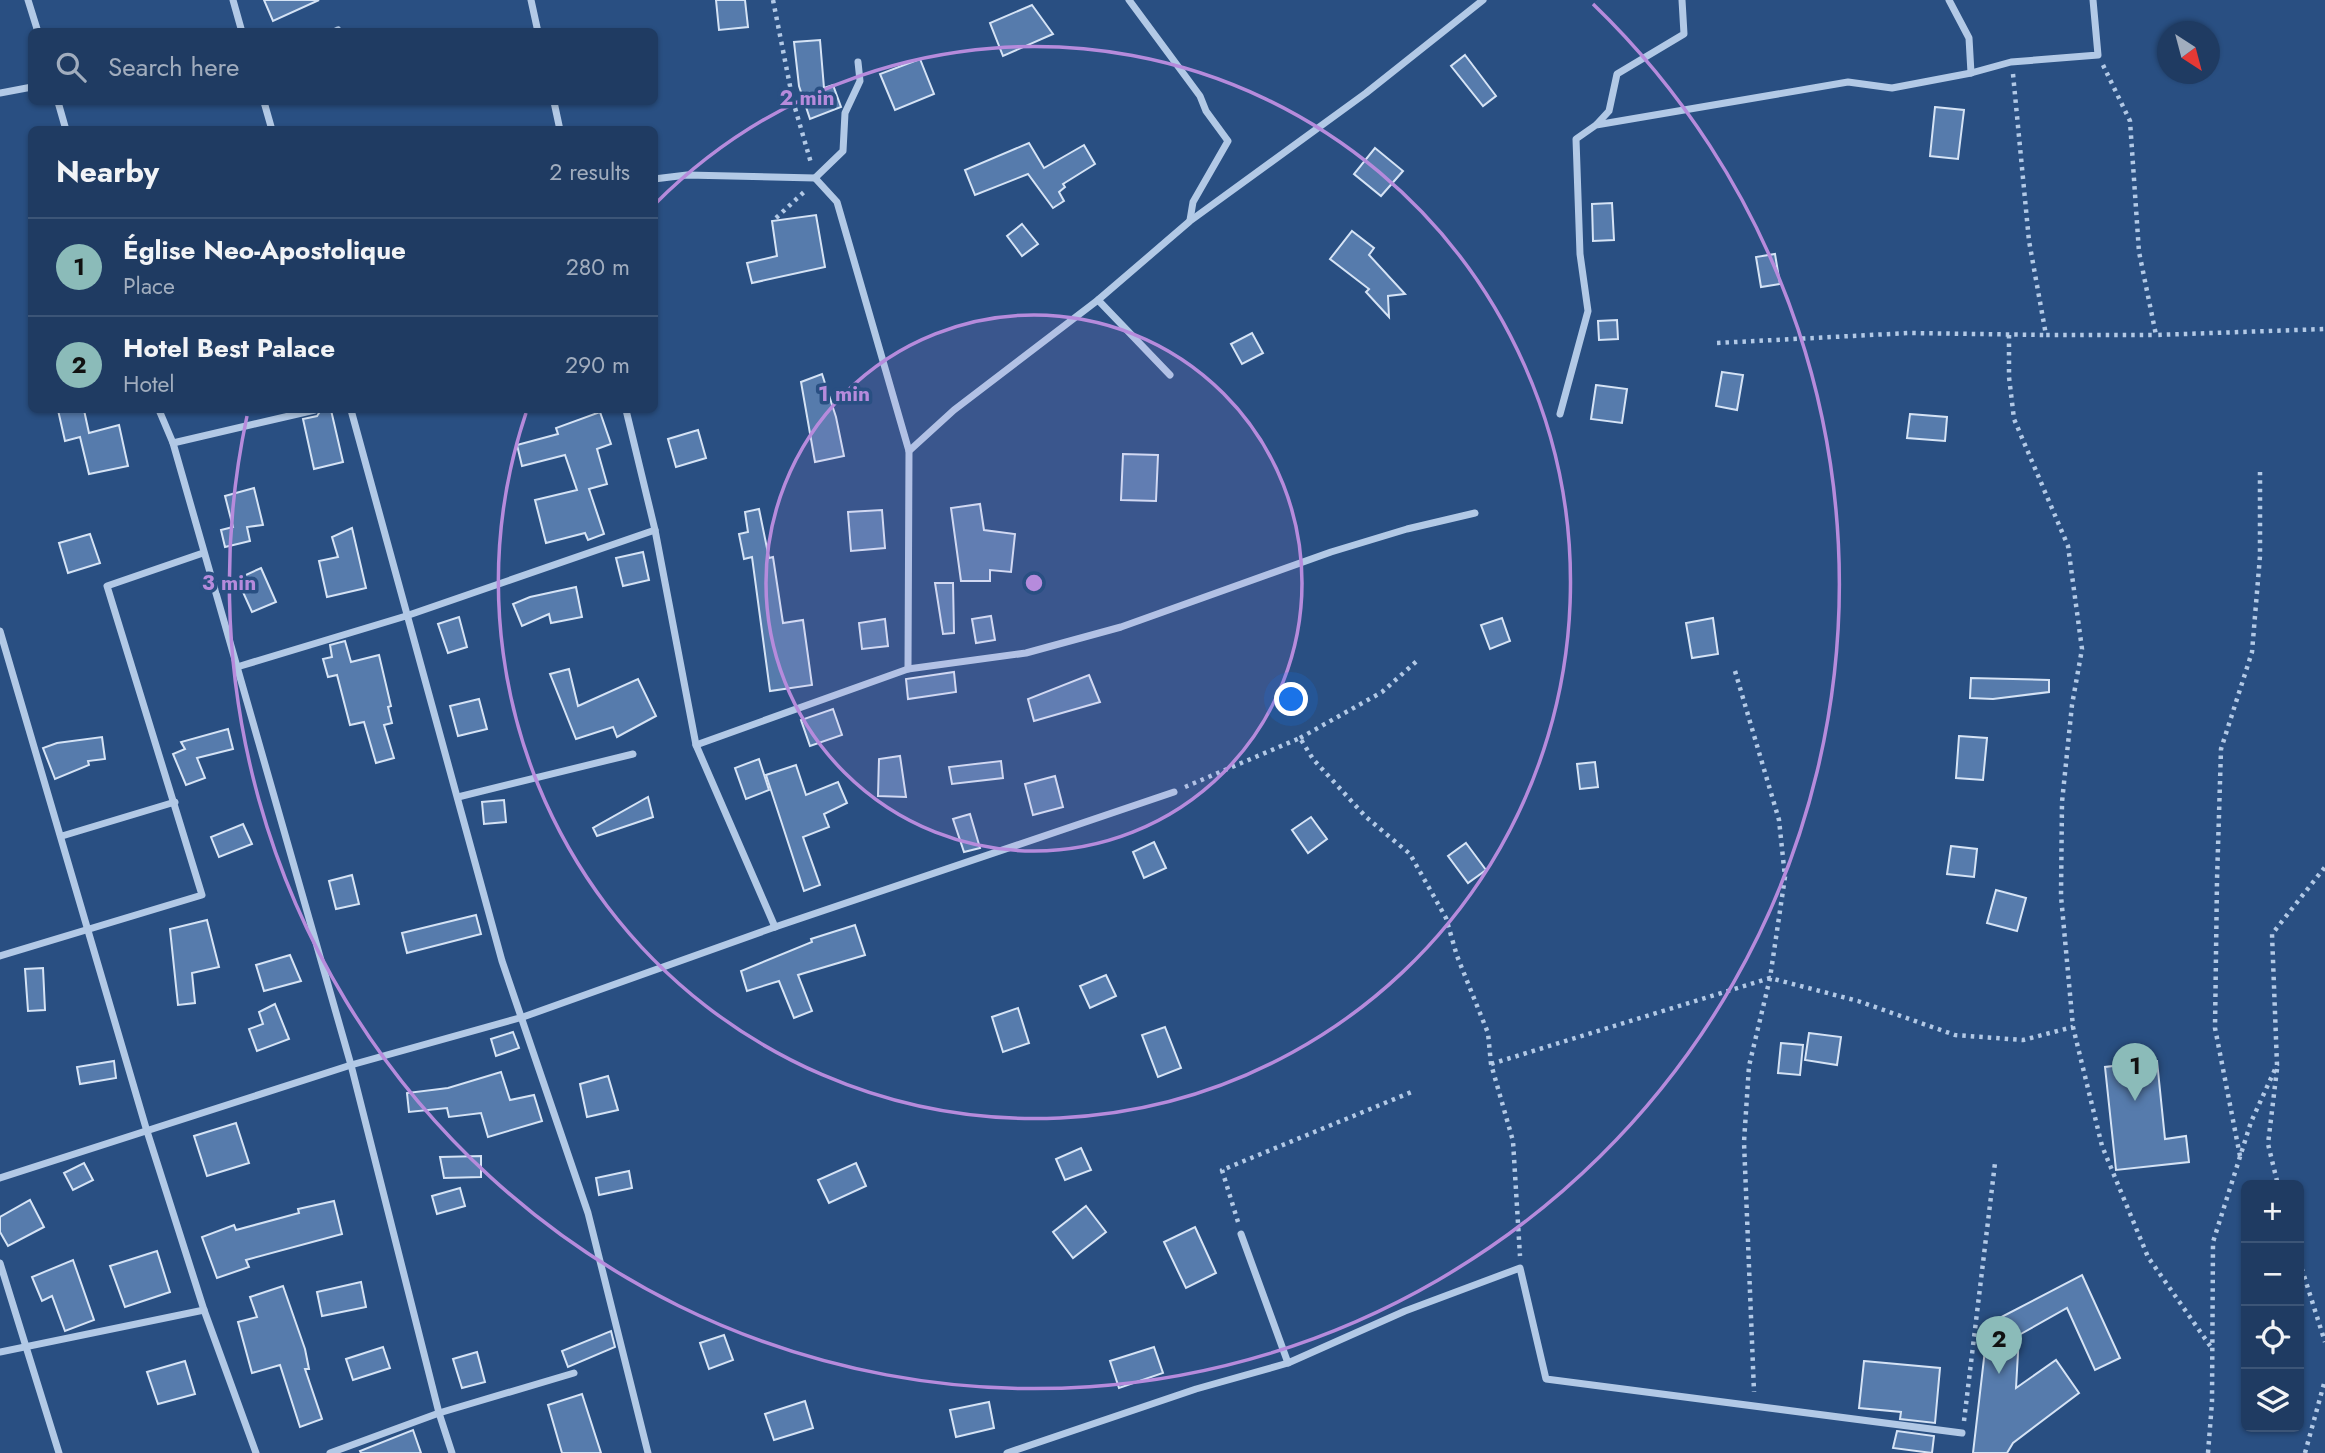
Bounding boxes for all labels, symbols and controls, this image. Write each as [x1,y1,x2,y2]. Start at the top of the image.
north arrow [2157,21,2220,84]
search box [28,28,658,105]
icon: search [52,48,90,86]
text: Search here [108,48,240,86]
text: 2 min [779,83,835,113]
text: Nearby [56,150,159,193]
text: 2 results [549,155,630,189]
text: Église Neo-Apostolique [123,231,406,269]
text: 1 [73,250,85,284]
text: 280 m [566,250,630,284]
text: Place [123,269,175,303]
text: Hotel Best Palace [123,329,335,367]
text: 2 [71,348,87,382]
text: 290 m [565,348,630,382]
text: Hotel [123,367,175,401]
text: 1 min [818,379,870,409]
text: 3 min [202,568,256,598]
centre of rings [1022,571,1046,595]
your location [1274,682,1308,716]
pin: 1 [2112,1043,2158,1101]
map controls [2241,1180,2304,1432]
button: + [2241,1180,2304,1243]
button: − [2241,1243,2304,1306]
button: locate [2241,1306,2304,1369]
pin: 2 [1976,1316,2022,1374]
button: layers [2241,1369,2304,1432]

